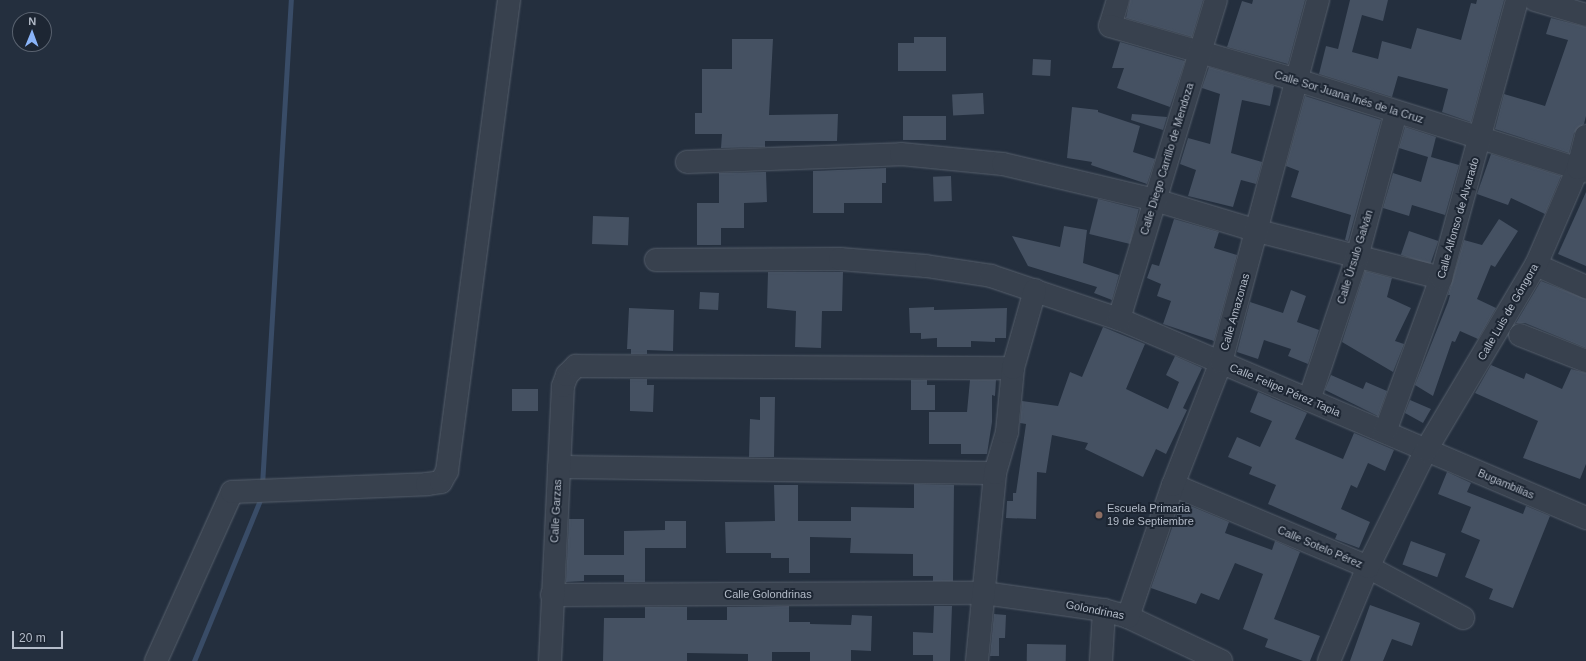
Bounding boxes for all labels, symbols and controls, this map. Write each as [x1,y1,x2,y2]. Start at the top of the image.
north arrow [12,12,52,52]
text: N [28,15,36,27]
street label: Calle Sor Juana Inés de la Cruz [1273,68,1425,126]
street label: Calle Diego Carrillo de Mendoza [1138,81,1196,237]
street label: Calle Alfonso de Alvarado [1434,155,1482,281]
street label: Calle Úrsulo Galván [1334,208,1376,306]
street label: Calle Luis de Góngora [1475,261,1541,363]
street label: Calle Amazonas [1218,272,1252,352]
street label: Calle Felipe Pérez Tapia [1228,361,1342,419]
street label: Bugambilias [1476,466,1536,502]
street label: Calle Garzas [548,479,564,543]
place label: Escuela Primaria 19 de Septiembre [1107,502,1194,528]
marker: Escuela Primaria 19 de Septiembre [1094,510,1104,520]
street label: Calle Sotelo Pérez [1275,523,1365,571]
street label: Calle Golondrinas [724,587,812,601]
street label: Golondrinas [1065,598,1125,622]
scale bar [14,623,65,649]
text: 20 m [19,631,46,645]

